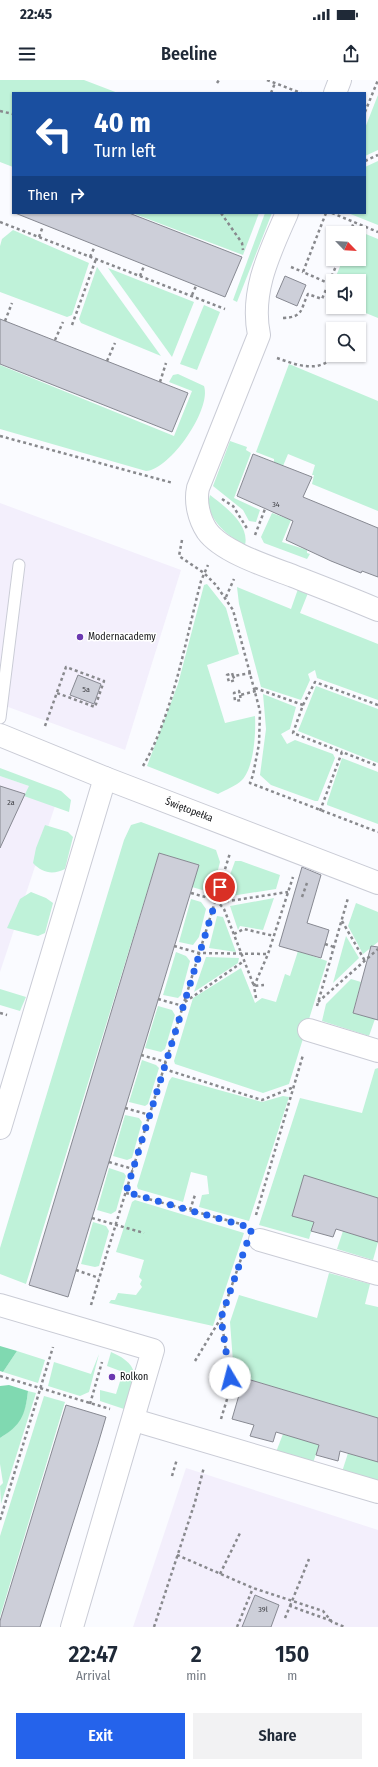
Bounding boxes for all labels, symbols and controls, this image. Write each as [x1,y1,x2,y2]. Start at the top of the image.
text: 22:45 [20,5,52,23]
icon: menu [16,43,38,65]
text: Beeline [161,43,217,65]
icon: share [340,43,362,65]
text: 40 m [94,106,151,139]
icon: left [28,108,80,160]
text: Turn left [94,140,156,162]
icon: right [66,184,88,206]
text: Then [28,186,58,204]
north arrow [326,226,366,266]
map controls [326,226,366,362]
button: sound [326,274,366,314]
button: search [326,322,366,362]
house number: 34 [272,500,280,509]
place label: Modernacademy [88,631,156,643]
marker: Modernacademy [75,632,85,642]
house number: 5a [82,685,90,694]
street label: Świętopełka [164,794,215,825]
house number: 2a [7,798,15,807]
pin [203,870,237,904]
icon: arrive [209,876,231,898]
position arrow [209,1357,251,1399]
place label: Rolkon [120,1371,148,1383]
marker: Rolkon [107,1372,117,1382]
house number: 39l [258,1605,268,1614]
text: 22:47 [69,1640,118,1668]
text: 2 [191,1640,202,1668]
text: 150 [275,1640,309,1668]
text: Arrival [76,1668,110,1683]
text: min [186,1668,206,1683]
text: m [287,1668,297,1683]
button: Exit [16,1713,185,1759]
button: Share [193,1713,362,1759]

